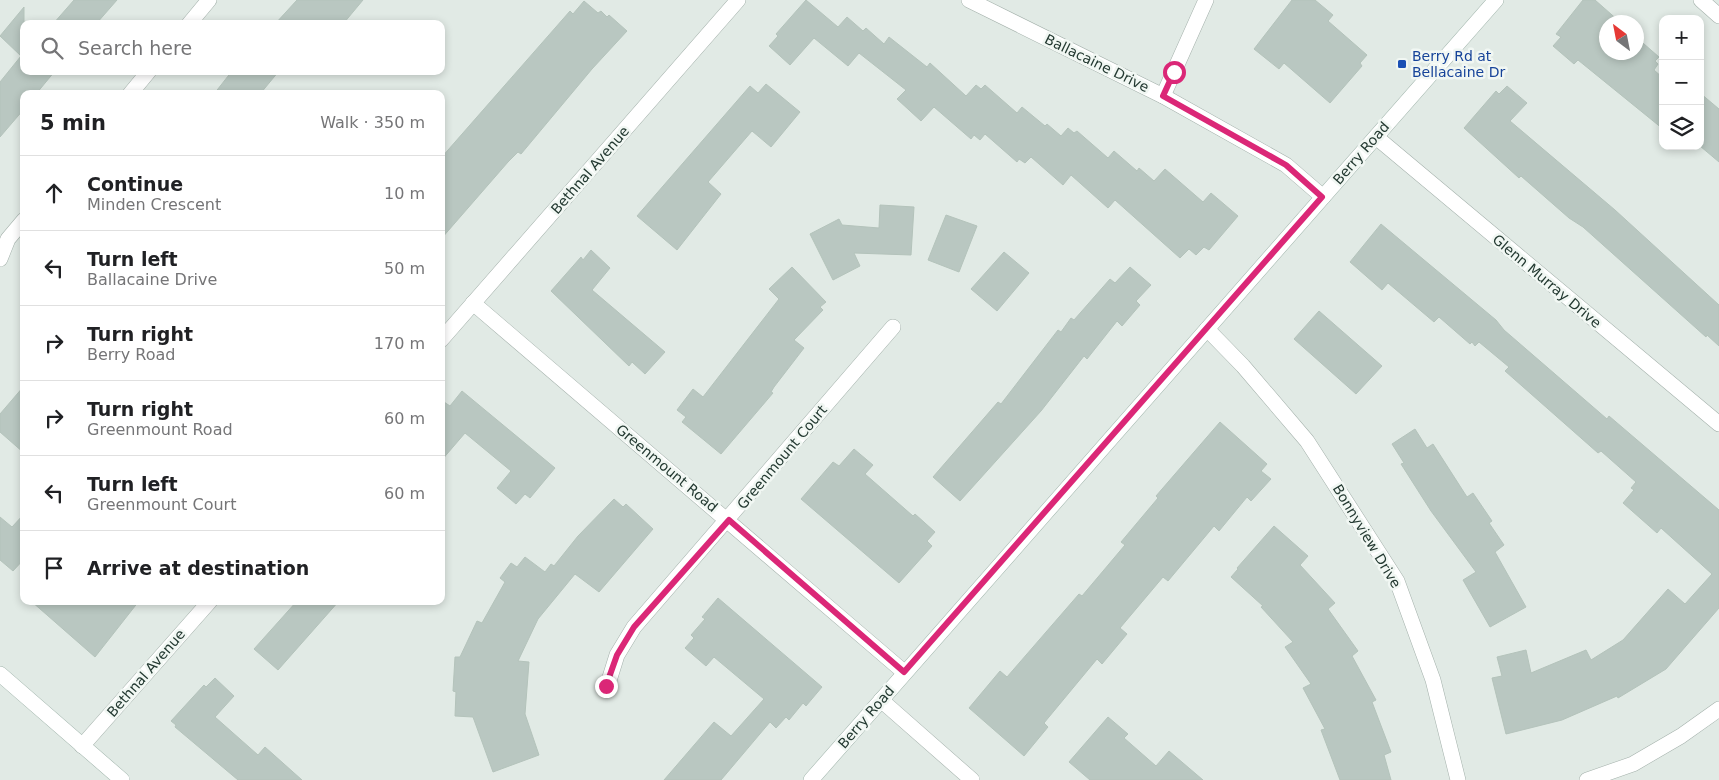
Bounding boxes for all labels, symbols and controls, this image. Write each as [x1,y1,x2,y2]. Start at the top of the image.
north arrow [1599,15,1644,60]
map controls [1659,15,1704,150]
button: + [1659,15,1704,60]
search box [20,20,445,75]
street label: Ballacaine Drive [1042,31,1152,95]
icon: search [38,34,66,62]
text: Search here [78,37,192,59]
place label: Berry Rd at Bellacaine Dr [1412,48,1505,80]
marker: Berry Rd at Bellacaine Dr [1396,58,1408,70]
button: − [1659,60,1704,105]
route start [1163,61,1186,84]
button: layers [1659,105,1704,150]
text: 5 min [40,111,106,135]
text: Walk · 350 m [320,113,425,132]
street label: Berry Road [1330,119,1392,187]
street label: Bethnal Avenue [548,123,632,217]
text: Continue [87,173,183,195]
icon: ahead [40,179,68,207]
text: 10 m [384,184,425,203]
text: Minden Crescent [87,195,221,214]
street label: Glenn Murray Drive [1490,231,1604,331]
text: Turn left [87,248,178,270]
icon: left [40,254,68,282]
text: 50 m [384,259,425,278]
text: Ballacaine Drive [87,270,217,289]
text: Turn right [87,323,193,345]
icon: right [40,329,68,357]
text: 170 m [374,334,425,353]
text: Berry Road [87,345,175,364]
text: Turn right [87,398,193,420]
street label: Greenmount Court [734,401,830,512]
icon: right [40,404,68,432]
text: 60 m [384,409,425,428]
text: Greenmount Road [87,420,233,439]
street label: Greenmount Road [613,421,721,515]
text: Turn left [87,473,178,495]
icon: left [40,479,68,507]
street label: Bonnyview Drive [1330,481,1404,591]
text: 60 m [384,484,425,503]
text: Greenmount Court [87,495,236,514]
icon: arrive [40,554,68,582]
text: Arrive at destination [87,557,309,579]
street label: Bethnal Avenue [104,626,188,720]
route end [595,675,618,698]
street label: Berry Road [835,683,897,751]

